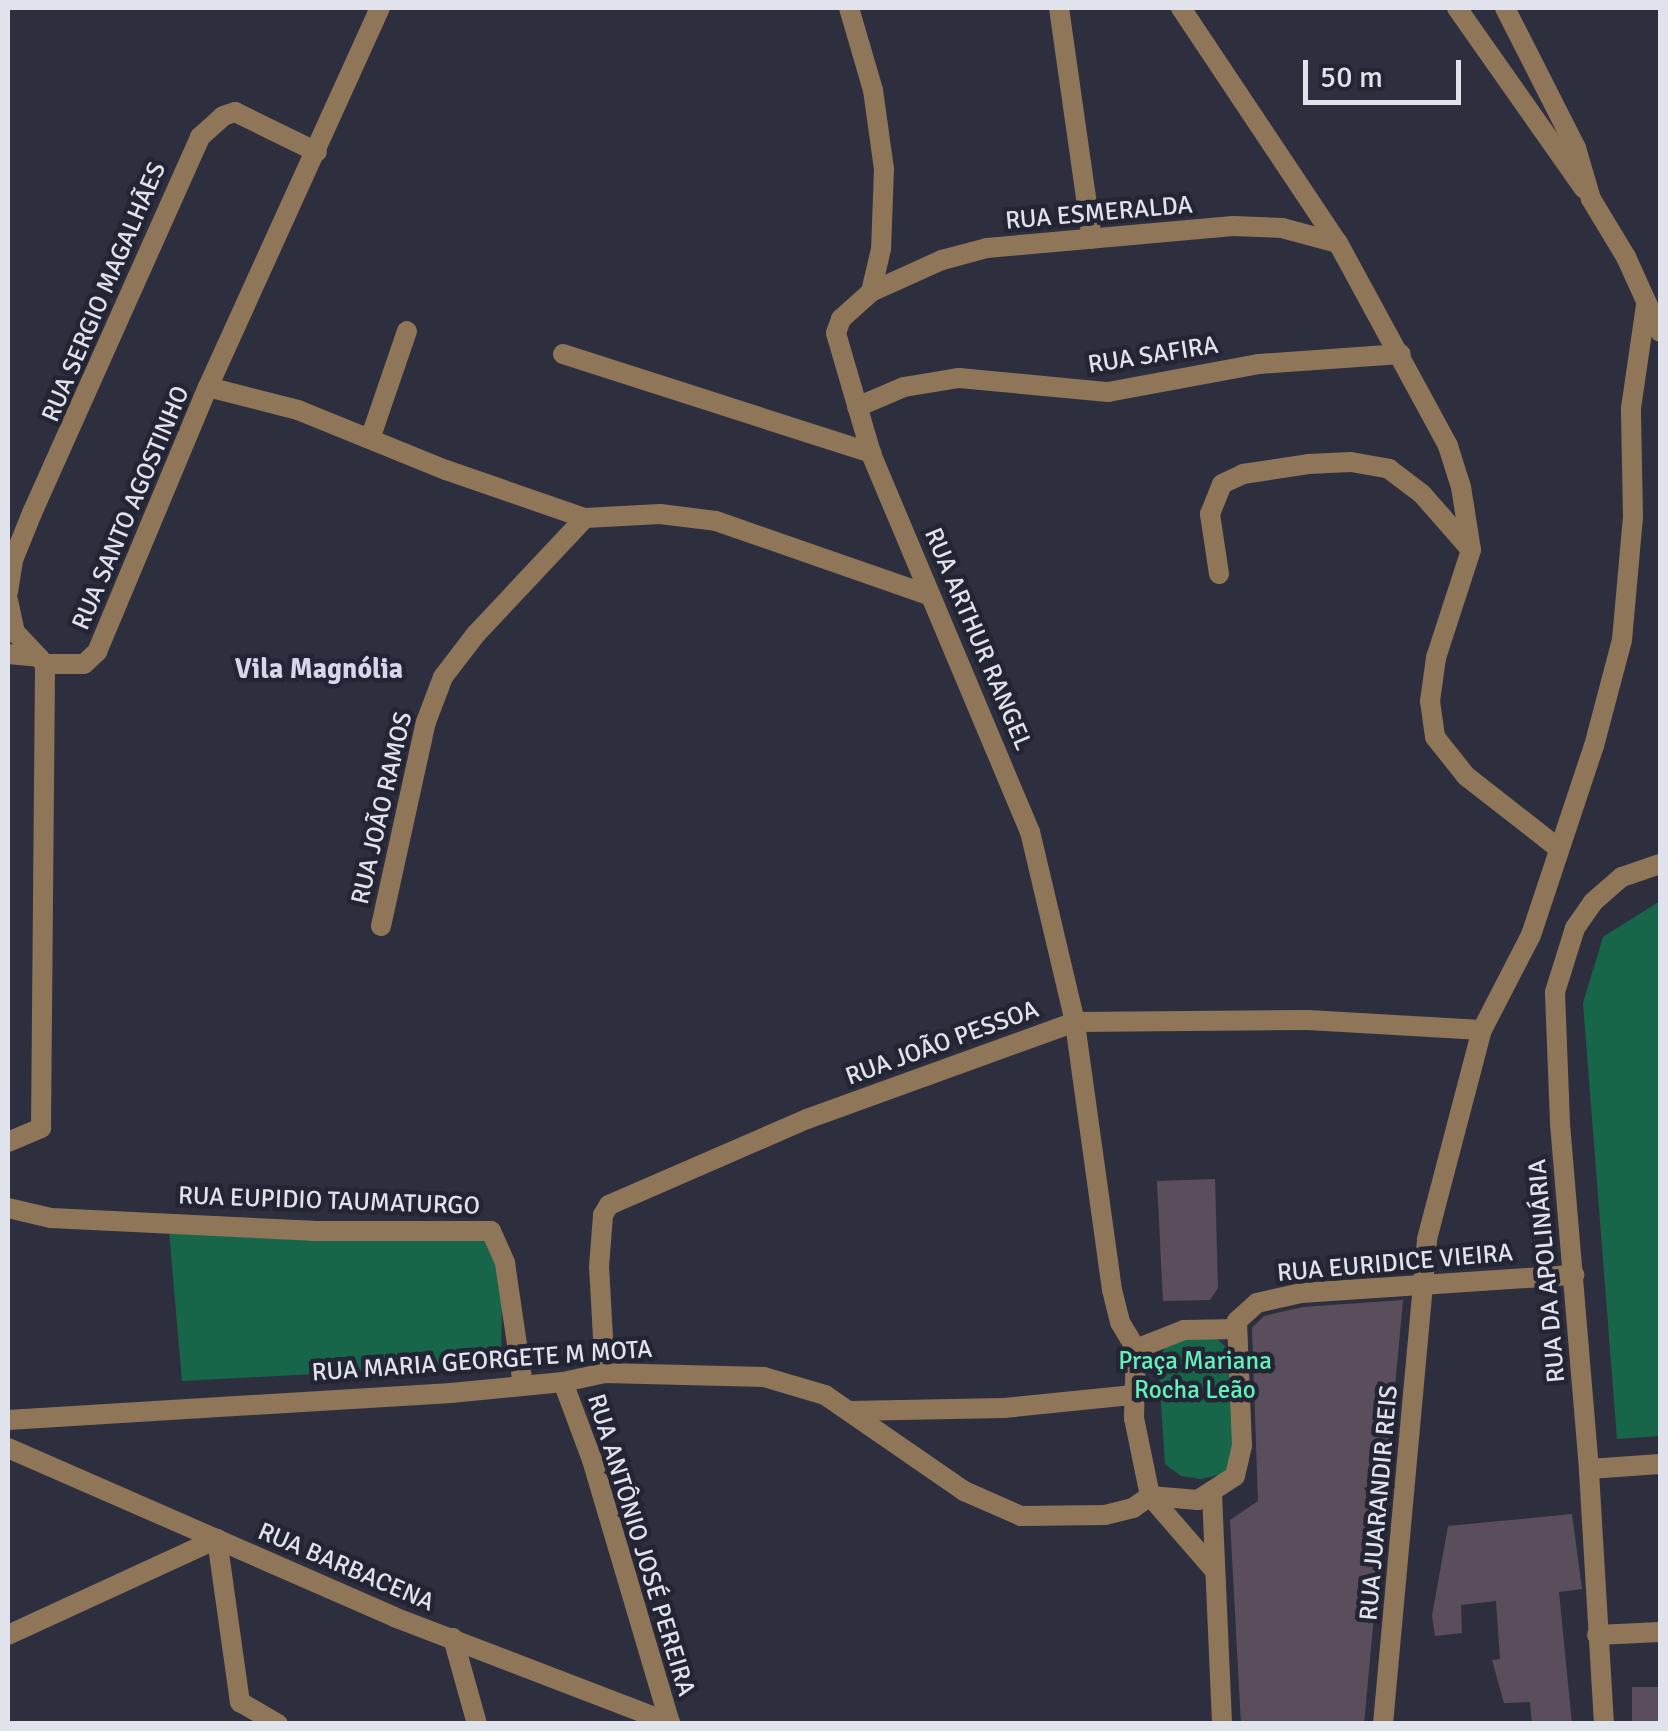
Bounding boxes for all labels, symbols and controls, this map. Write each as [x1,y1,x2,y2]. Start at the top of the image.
scale bar [1308,40,1466,102]
text: 50 m [1320,59,1383,96]
street label: RUA SERGIO MAGALHÃES [36,158,172,426]
street label: RUA ESMERALDA [1004,190,1194,236]
street label: RUA SAFIRA [1086,330,1220,380]
street label: RUA SANTO AGOSTINHO [66,382,196,634]
street label: RUA ARTHUR RANGEL [918,523,1038,755]
district label: Vila Magnólia [235,652,403,686]
street label: RUA JOÃO RAMOS [345,709,419,907]
street label: RUA JOÃO PESSOA [841,994,1043,1092]
street label: RUA DA APOLINÁRIA [1522,1158,1572,1384]
street label: RUA EUPIDIO TAUMATURGO [178,1181,480,1221]
street label: RUA EURIDICE VIEIRA [1276,1238,1514,1288]
street label: RUA MARIA GEORGETE M MOTA [311,1334,653,1388]
park label: Praça Mariana Rocha Leão [1118,1347,1272,1406]
street label: RUA JUARANDIR REIS [1354,1384,1404,1622]
street label: RUA ANTÔNIO JOSÉ PEREIRA [581,1390,701,1700]
street label: RUA BARBACENA [253,1516,439,1618]

